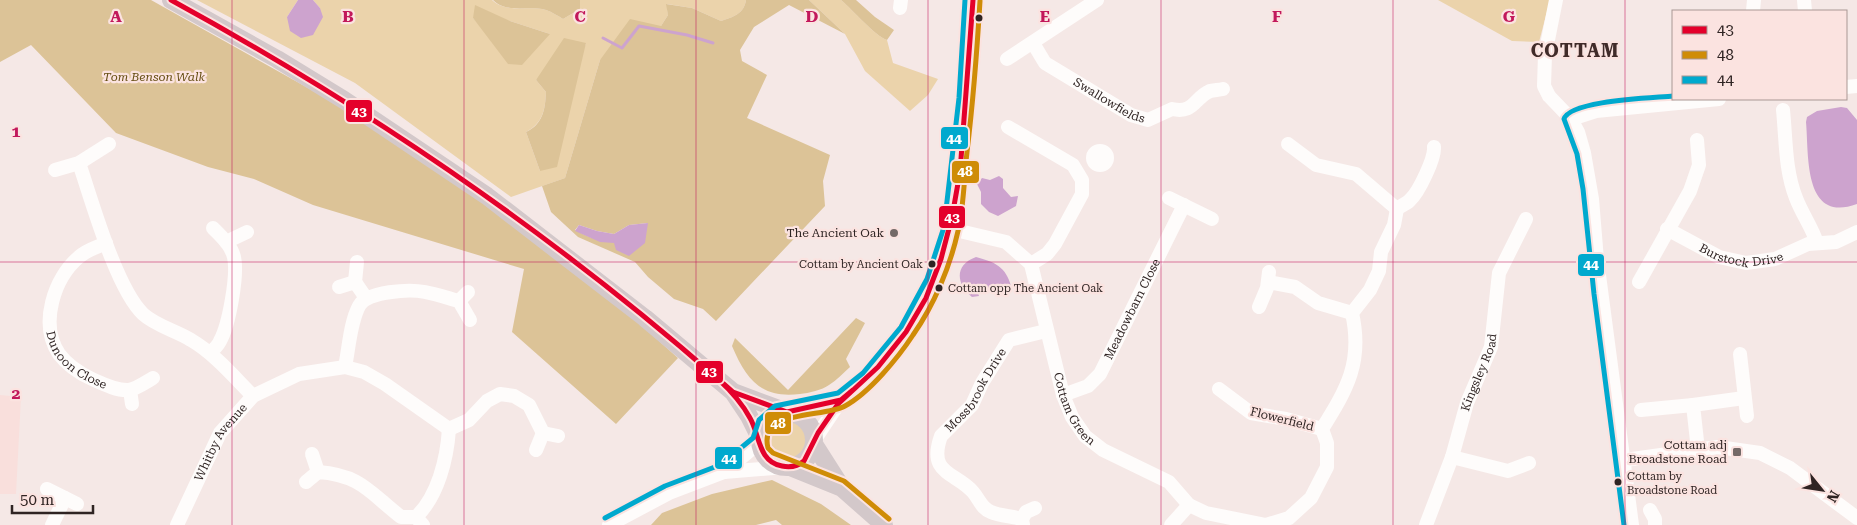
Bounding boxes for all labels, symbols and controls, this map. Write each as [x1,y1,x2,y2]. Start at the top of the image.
text: A [110,7,122,26]
text: B [342,7,354,26]
text: C [574,7,586,26]
text: D [806,7,819,26]
text: E [1040,7,1050,26]
text: F [1272,7,1282,26]
text: G [1503,7,1516,26]
legend [1672,10,1847,100]
unlabelled marker [974,13,984,23]
text: 43 [1717,21,1734,39]
district label: COTTAM [1531,40,1619,61]
text: 48 [1717,46,1734,64]
park label: Tom Benson Walk [103,70,206,84]
text: 44 [1717,71,1734,89]
street label: Swallowfields [1071,75,1147,126]
line badge: 43 [345,99,373,123]
text: 43 [351,103,367,119]
text: 1 [12,122,21,141]
line badge: 44 [940,126,969,150]
text: 44 [946,130,962,146]
line badge: 48 [951,160,980,184]
text: 48 [957,163,973,179]
line badge: 43 [938,205,966,229]
text: 43 [944,209,960,225]
place label: The Ancient Oak [786,226,884,240]
marker: The Ancient Oak [888,227,900,239]
street label: Burstock Drive [1697,241,1786,271]
line badge: 44 [1577,253,1605,277]
street label: Meadowbarn Close [1101,256,1163,362]
text: 44 [1583,256,1599,272]
place label: Cottam by Ancient Oak [799,258,923,271]
marker: Cottam by Ancient Oak [927,259,937,269]
place label: Cottam opp The Ancient Oak [948,282,1103,295]
marker: Cottam opp The Ancient Oak [934,283,944,293]
street label: Dunoon Close [43,330,109,392]
street label: Kingsley Road [1458,332,1499,413]
street label: Mossbrook Drive [942,345,1009,435]
line badge: 43 [695,360,724,384]
text: 43 [701,363,717,379]
street label: Cottam Green [1051,371,1098,448]
text: 2 [12,384,21,403]
street label: Whitby Avenue [192,400,250,483]
street label: Flowerfield [1249,404,1316,434]
line badge: 48 [764,411,792,435]
text: 48 [770,415,786,431]
place label: Cottam adj Broadstone Road [1629,438,1727,466]
line badge: 44 [714,446,743,470]
marker: Cottam adj Broadstone Road [1731,446,1743,458]
text: 44 [721,450,737,466]
north arrow [1797,465,1847,515]
place label: Cottam by Broadstone Road [1627,470,1717,497]
marker: Cottam by Broadstone Road [1613,477,1623,487]
scale bar [12,482,94,514]
text: N [1824,488,1843,505]
text: 50 m [20,491,55,509]

